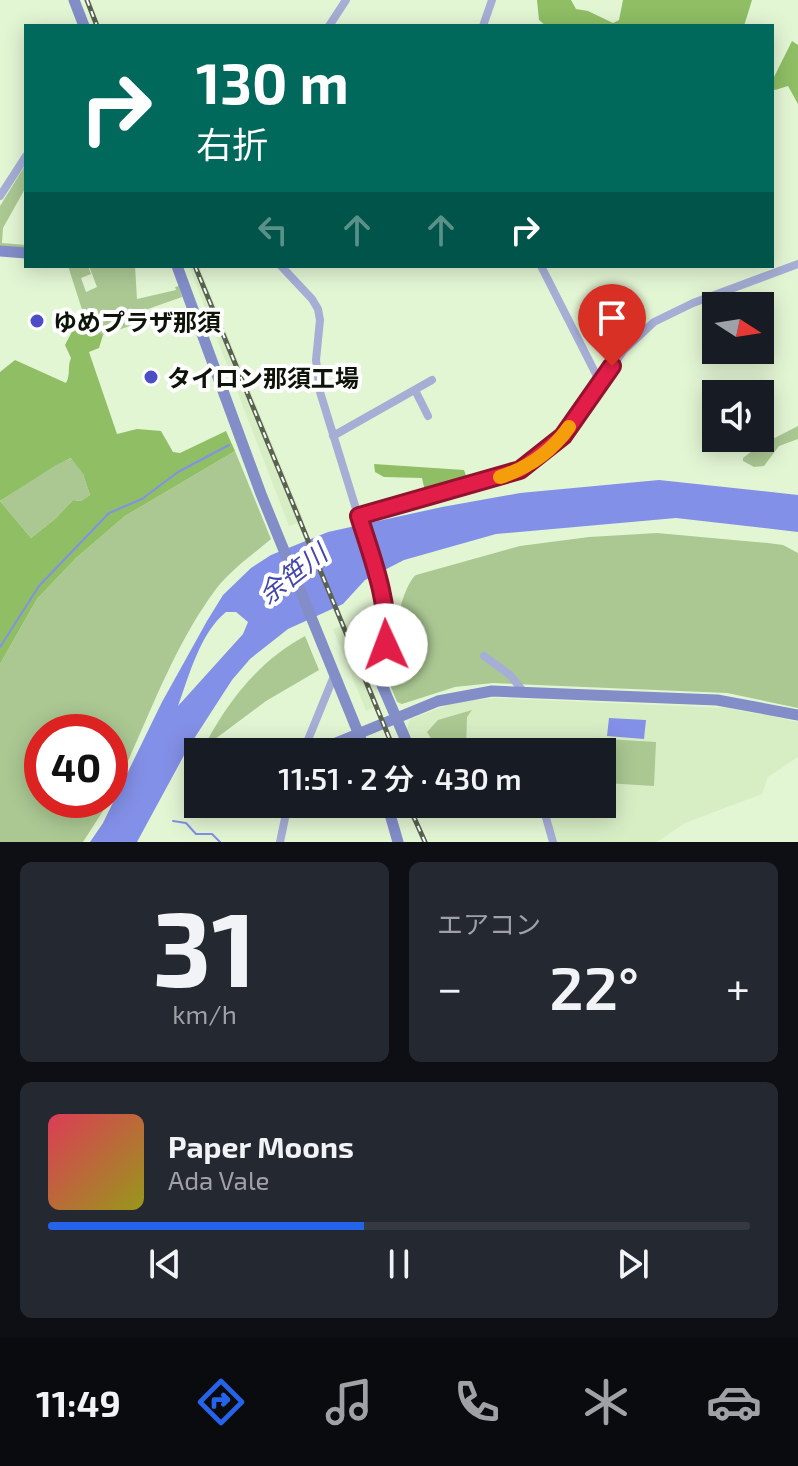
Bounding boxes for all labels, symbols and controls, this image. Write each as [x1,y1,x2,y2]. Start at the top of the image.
text: 130 m [196,48,349,115]
icon: right [64,56,168,160]
text: 右折 [196,122,268,165]
icon: left [251,208,295,252]
icon: ahead [335,208,379,252]
icon: ahead [419,208,463,252]
icon: right [503,208,547,252]
pin [578,284,646,366]
north arrow [702,292,774,364]
map controls [702,292,774,452]
icon: arrive [590,296,634,340]
place label: ゆめプラザ那須 [53,307,221,336]
marker: ゆめプラザ那須 [28,312,46,330]
place label: タイロン那須工場 [167,363,359,392]
marker: タイロン那須工場 [142,368,160,386]
button: sound [702,380,774,452]
water label: 余笹川 [252,535,335,609]
position arrow [344,603,428,687]
speed limit sign: 40 [24,714,128,818]
text: 11:51 · 2 分 · 430 m [278,760,522,796]
text: 31 [153,883,256,1008]
text: エアコン [437,908,541,939]
text: 22° [549,950,639,1022]
text: − [437,960,463,1013]
text: + [726,960,750,1013]
text: km/h [172,998,237,1029]
text: Paper Moons [168,1128,354,1164]
text: Ada Vale [168,1164,270,1195]
icon: previous [143,1242,187,1286]
icon: pause [377,1242,421,1286]
icon: next [611,1242,655,1286]
icon: directions [193,1374,249,1430]
icon: music [321,1374,377,1430]
icon: phone [449,1374,505,1430]
icon: climate [578,1374,634,1430]
icon: car [706,1374,762,1430]
text: 11:49 [36,1381,121,1424]

